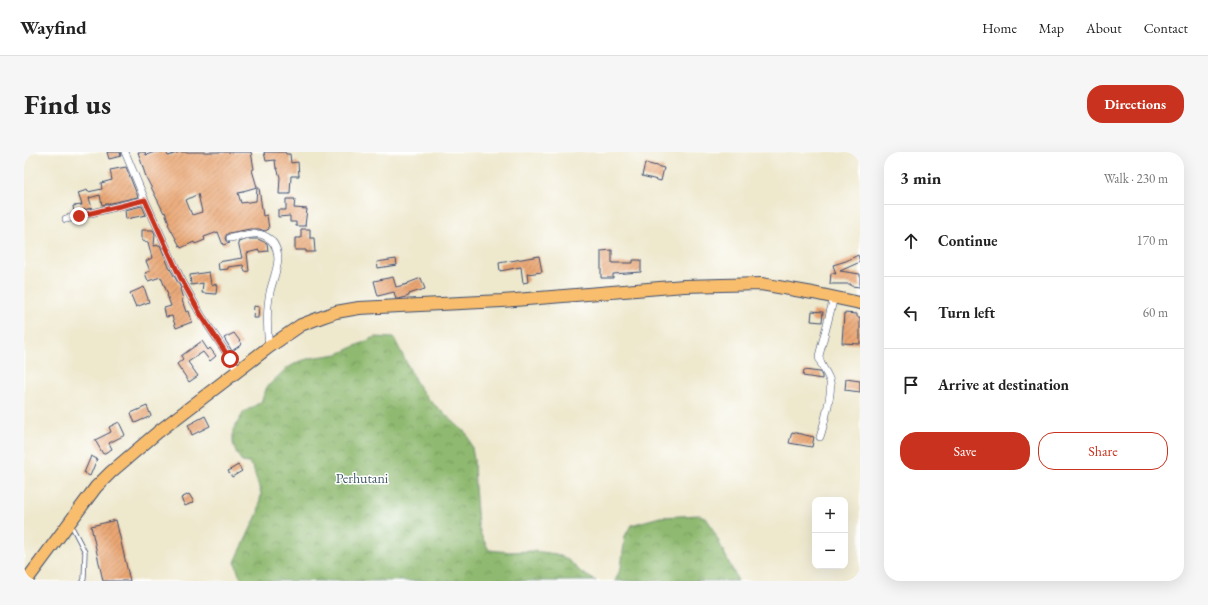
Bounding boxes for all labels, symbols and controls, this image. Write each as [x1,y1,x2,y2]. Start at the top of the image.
text: Wayfind [20,15,87,40]
text: Home [982,19,1017,37]
text: Map [1039,19,1064,37]
text: About [1086,19,1122,37]
text: Contact [1144,19,1188,37]
button: Directions [1087,85,1184,123]
text: Find us [24,86,111,122]
text: 3 min [900,167,941,189]
text: Walk · 230 m [1104,170,1168,187]
route end [70,207,88,225]
icon: ahead [900,230,922,252]
text: Continue [938,231,998,250]
text: 170 m [1137,232,1168,249]
icon: left [900,302,922,324]
text: Turn left [938,303,995,322]
text: 60 m [1143,304,1168,321]
route start [221,350,239,368]
icon: arrive [900,374,922,396]
text: Arrive at destination [938,375,1069,394]
button: Save [900,432,1030,470]
button: Share [1038,432,1168,470]
park label: Perhutani [336,469,389,487]
map controls [812,497,848,569]
button: + [812,497,848,533]
button: − [812,533,848,569]

